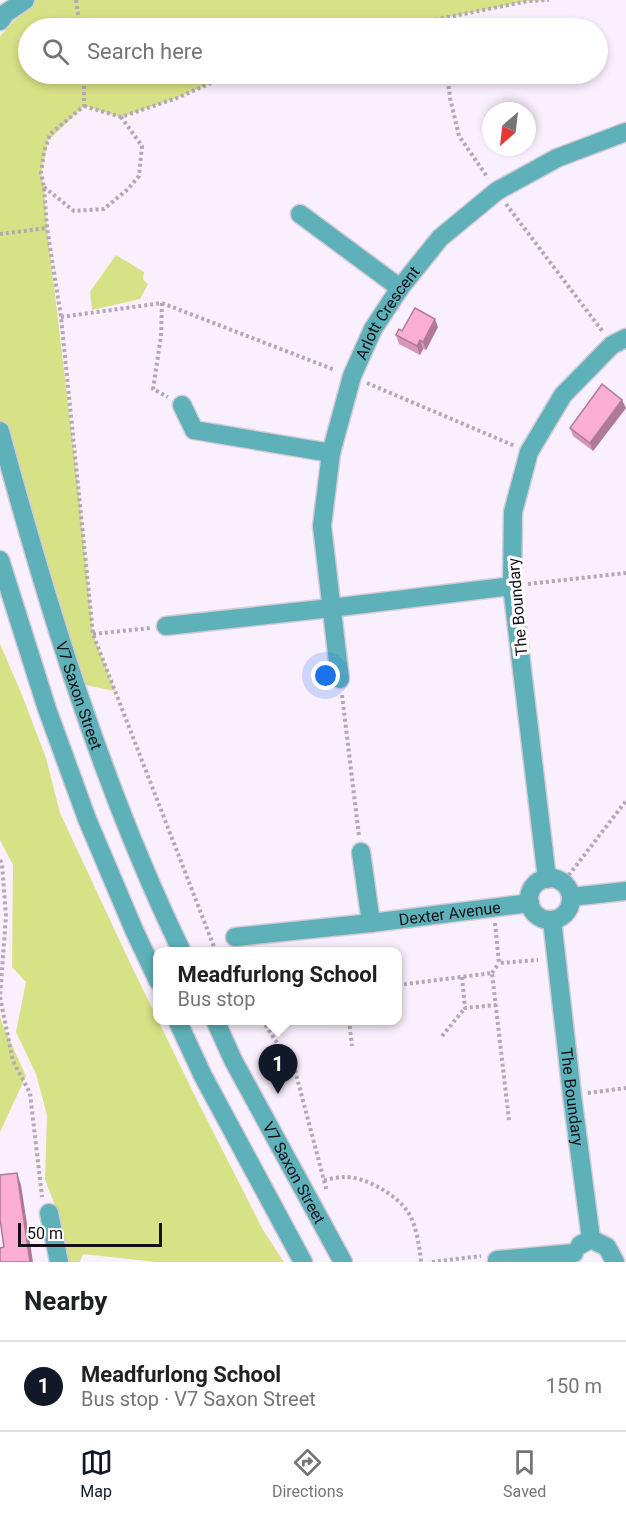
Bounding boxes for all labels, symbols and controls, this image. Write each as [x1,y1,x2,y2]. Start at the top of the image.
search box [18,18,608,84]
icon: search [39,35,72,68]
text: Search here [87,39,203,64]
north arrow [482,102,536,156]
street label: Arlott Crescent [352,263,424,363]
street label: The Boundary [504,557,531,657]
street label: V7 Saxon Street [52,639,106,752]
your location [311,661,340,690]
street label: Dexter Avenue [398,898,502,929]
popup [153,947,402,1025]
text: Meadfurlong School [177,962,378,987]
text: Bus stop [177,987,256,1011]
pin: 1 [258,1044,298,1094]
street label: The Boundary [557,1047,588,1147]
street label: V7 Saxon Street [258,1118,329,1227]
scale bar [18,1220,162,1248]
text: 50 m [27,1224,63,1243]
text: Nearby [24,1286,107,1316]
text: Meadfurlong School [81,1362,281,1387]
text: 1 [38,1374,49,1398]
text: 150 m [546,1374,602,1398]
text: Bus stop · V7 Saxon Street [81,1387,316,1411]
tab: Map [80,1446,113,1501]
tab: Directions [272,1446,344,1501]
tab: Saved [503,1446,546,1501]

